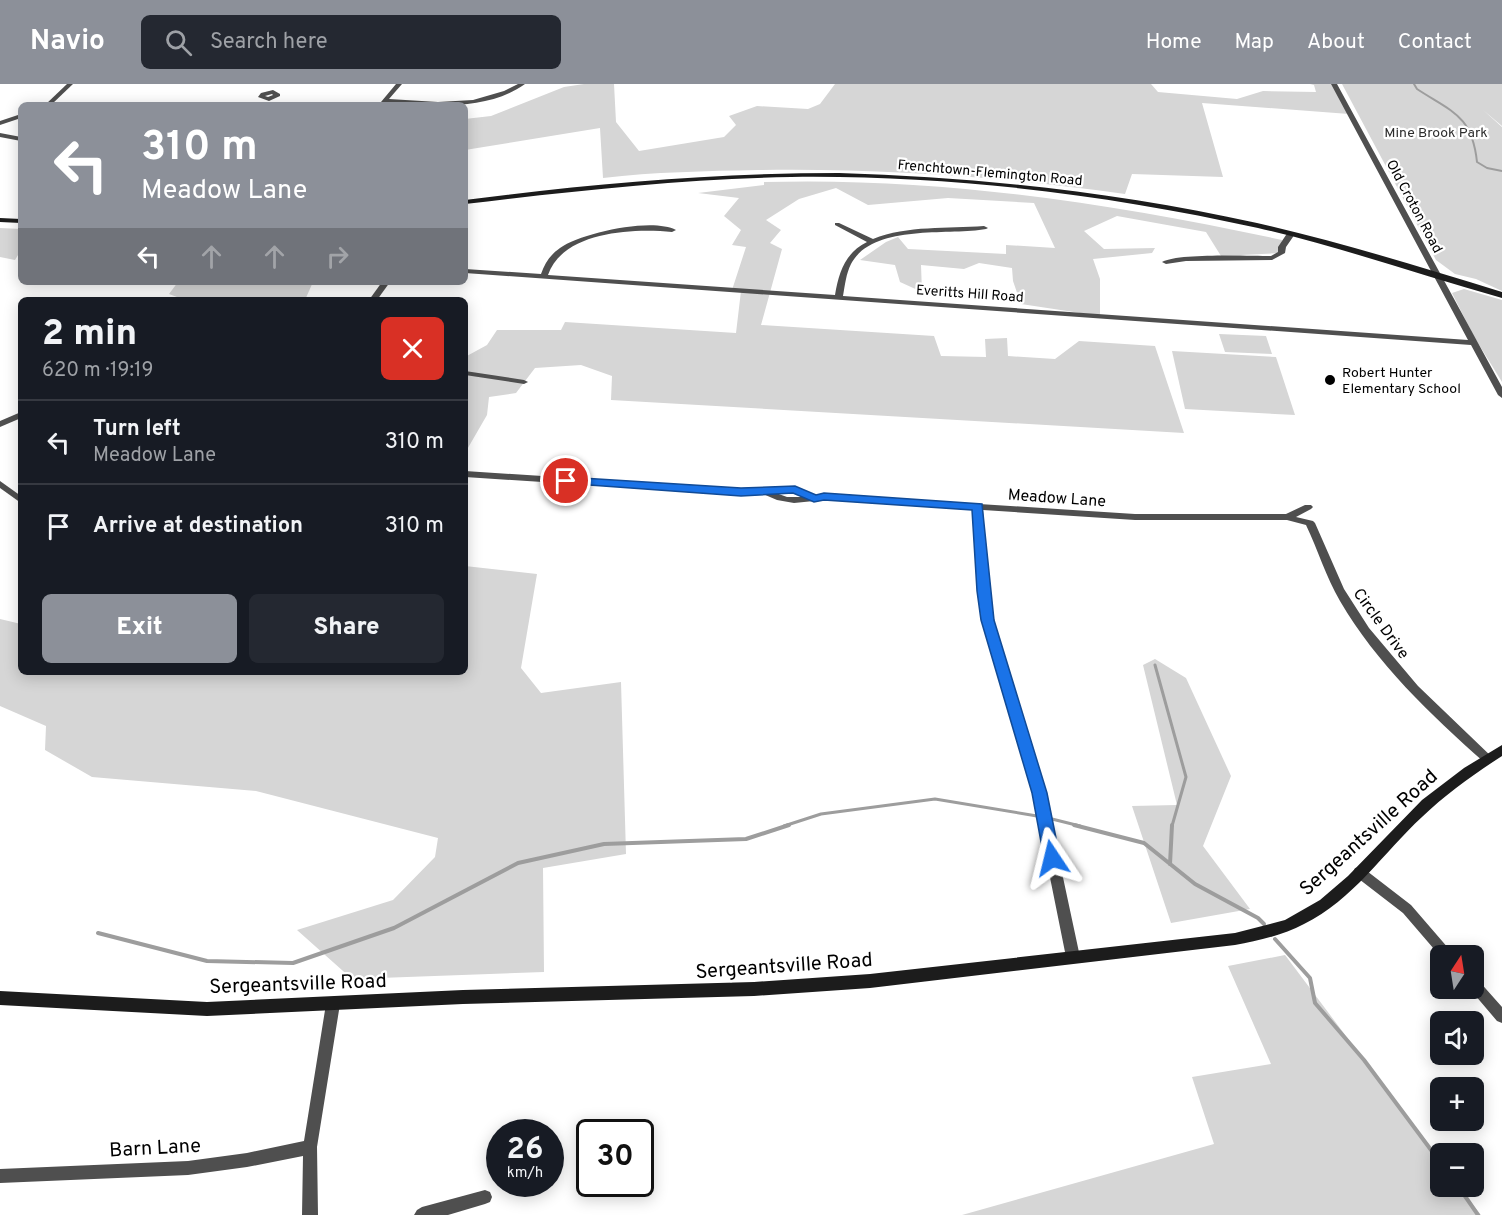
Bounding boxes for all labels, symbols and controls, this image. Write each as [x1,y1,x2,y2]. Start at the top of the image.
search box [141,15,561,69]
text: Navio [30,24,105,60]
icon: search [162,26,195,59]
text: Search here [210,29,327,56]
text: Home [1146,29,1202,56]
text: Map [1235,29,1274,56]
text: About [1307,29,1365,56]
text: Contact [1398,29,1472,56]
text: 310 m [141,122,258,175]
park label: Mine Brook Park [1384,125,1488,142]
icon: left [42,126,120,204]
street label: Frenchtown-Flemington Road [897,157,1083,190]
street label: Old Croton Road [1382,157,1445,256]
text: Meadow Lane [141,174,307,208]
icon: left [132,240,165,273]
icon: ahead [195,240,228,273]
icon: ahead [258,240,291,273]
icon: right [321,240,354,273]
street label: Everitts Hill Road [916,282,1024,307]
text: 2 min [42,312,137,358]
button: close [381,317,444,380]
text: 620 m · 19:19 [42,358,153,384]
place label: Robert Hunter Elementary School [1342,365,1461,398]
marker: Robert Hunter Elementary School [1323,373,1337,387]
text: Turn left [93,416,181,443]
icon: left [42,426,75,459]
text: 310 m [385,429,444,456]
text: Meadow Lane [93,443,216,469]
pin [540,455,591,506]
icon: arrive [549,464,582,497]
street label: Meadow Lane [1007,486,1107,512]
icon: arrive [42,510,75,543]
text: Arrive at destination [93,513,303,540]
text: 310 m [385,513,444,540]
street label: Circle Drive [1348,585,1413,664]
button: Exit [42,594,237,663]
button: Share [249,594,444,663]
street label: Sergeantsville Road [1295,764,1444,902]
position arrow [1020,826,1084,890]
north arrow [1430,945,1484,999]
map controls [1430,945,1484,1197]
street label: Sergeantsville Road [695,948,874,986]
street label: Sergeantsville Road [209,969,387,1001]
button: sound [1430,1011,1484,1065]
button: + [1430,1077,1484,1131]
speed limit sign: 30 [576,1119,654,1197]
text: 26 [507,1132,543,1169]
street label: Barn Lane [108,1134,202,1164]
button: − [1430,1143,1484,1197]
text: km/h [507,1164,543,1183]

